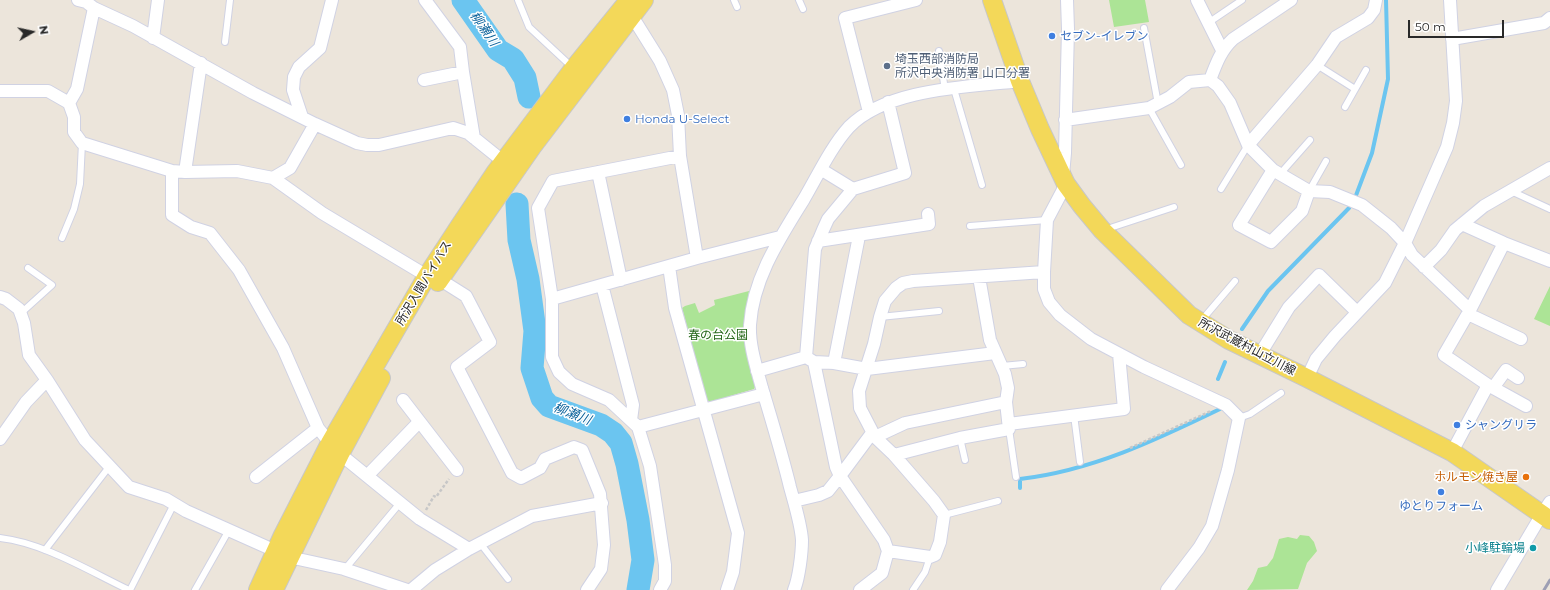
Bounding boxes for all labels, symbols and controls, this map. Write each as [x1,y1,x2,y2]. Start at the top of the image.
water label: 柳瀬川 [466,9,502,49]
north arrow [12,12,52,52]
scale bar [1410,12,1506,38]
text: 50 m [1415,19,1446,34]
text: N [36,25,51,36]
place label: セブン-イレブン [1060,29,1149,43]
marker: セブン-イレブン [1047,31,1057,41]
place label: 埼玉西部消防局 所沢中央消防署 山口分署 [895,52,1030,80]
marker: 埼玉西部消防局 所沢中央消防署 山口分署 [882,61,892,71]
place label: Honda U-Select [635,112,729,126]
marker: Honda U-Select [622,114,632,124]
street label: 所沢入間バイパス [393,238,455,328]
street label: 所沢武蔵村山立川線 [1196,315,1298,379]
park label: 春の台公園 [688,328,748,342]
water label: 柳瀬川 [551,400,593,428]
place label: シャングリラ [1465,418,1537,432]
marker: シャングリラ [1452,420,1462,430]
place label: ホルモン焼き屋 [1434,470,1518,484]
marker: ホルモン焼き屋 [1521,472,1531,482]
marker: ゆとりフォーム [1436,487,1446,497]
place label: ゆとりフォーム [1399,499,1483,513]
place label: 小峰駐輪場 [1465,541,1525,555]
marker: 小峰駐輪場 [1528,543,1538,553]

